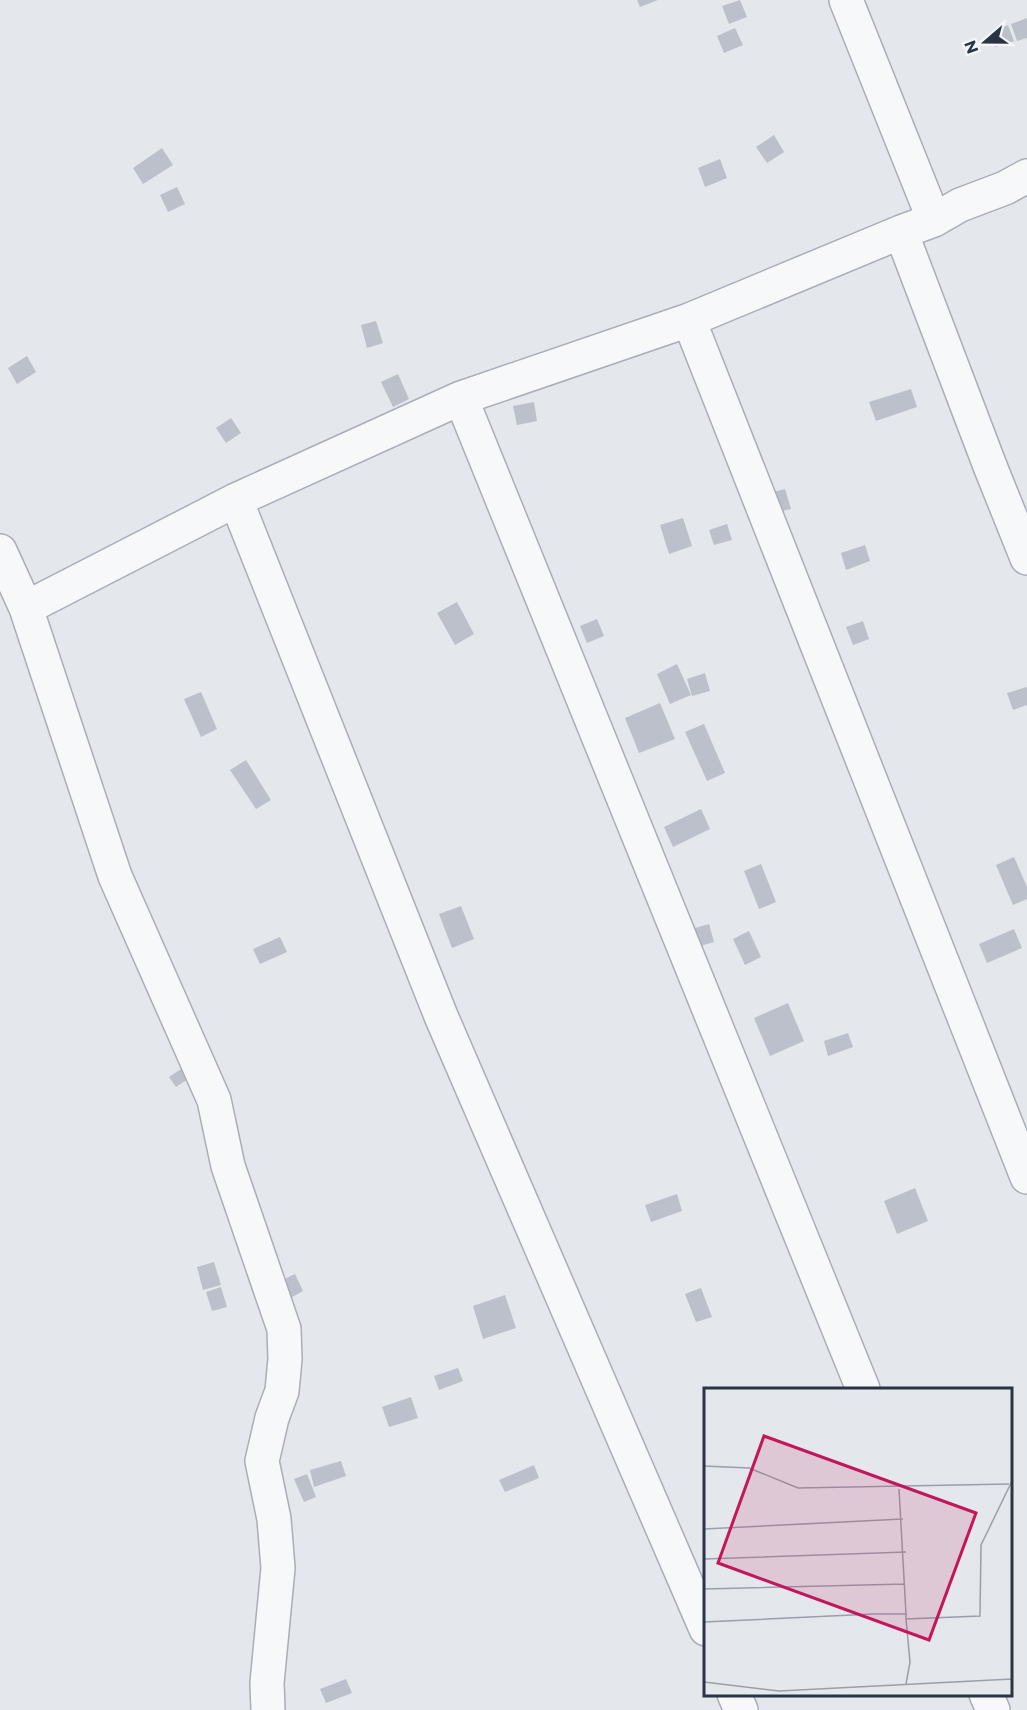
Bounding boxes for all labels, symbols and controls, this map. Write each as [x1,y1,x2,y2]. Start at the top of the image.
north arrow [955,12,1015,72]
text: N [960,38,983,56]
inset map [704,1388,1012,1695]

